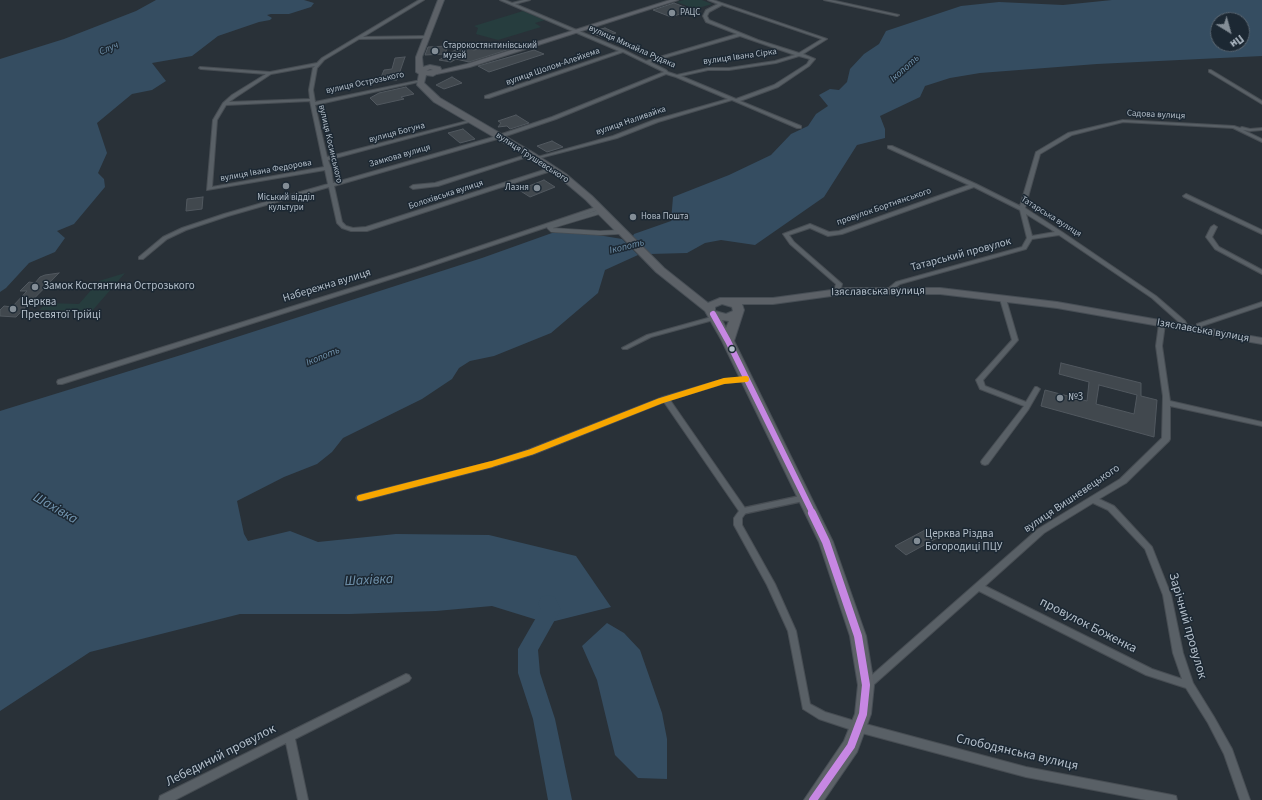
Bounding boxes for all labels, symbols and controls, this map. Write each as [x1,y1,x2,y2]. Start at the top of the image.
marker: РАЦС [667,8,677,18]
place label: РАЦС [680,8,700,18]
north arrow [1210,12,1250,52]
street label: вулиця Михайла Рудяка [587,23,677,71]
text: Пн [1227,31,1247,51]
water label: Случ [97,39,121,59]
place label: Старокостянтинівський музей [443,41,537,62]
marker: Старокостянтинівський музей [430,46,440,56]
street label: вулиця Шолом-Алейхема [504,46,602,88]
street label: вулиця Івана Сірка [703,46,777,68]
water label: Ікопоть [888,53,922,85]
street label: вулиця Острозького [325,69,405,97]
street label: вулиця Косинського [316,104,344,184]
street label: вулиця Наливайка [595,104,667,138]
street label: Садова вулиця [1127,108,1185,122]
street label: вулиця Богуна [368,120,426,146]
street label: вулиця Грушевського [494,130,570,186]
street label: Замкова вулиця [368,142,432,170]
street label: вулиця Івана Федорова [219,158,313,184]
street label: Болохівська вулиця [407,178,485,212]
marker: Міський відділ культури [281,181,291,191]
place label: Лазня [505,183,529,193]
marker: Лазня [532,183,542,193]
street label: провулок Бортнянського [835,186,933,228]
place label: Міський відділ культури [257,193,315,214]
street label: Татарська вулиця [1019,194,1083,240]
marker: Нова Пошта [628,212,638,222]
place label: Нова Пошта [641,212,689,222]
street label: Татарський провулок [909,235,1013,275]
water label: Ікопоть [608,237,646,257]
street label: Набережна вулиця [281,266,373,306]
place label: Замок Костянтина Острозького [43,280,195,294]
marker: Замок Костянтина Острозького [30,282,40,292]
street label: Ізяславська вулиця [831,285,925,299]
place label: Церква Пресвятої Трійці [21,296,101,322]
marker: Церква Пресвятої Трійці [8,304,18,314]
street label: Ізяславська вулиця [1156,316,1250,346]
unlabelled marker [727,344,737,354]
water label: Ікопоть [304,345,342,369]
place label: №3 [1068,391,1083,405]
marker: №3 [1055,393,1065,403]
street label: вулиця Вишневецького [1021,462,1123,536]
water label: Шахівка [30,490,80,528]
place label: Церква Різдва Богородиці ПЦУ [925,528,1002,554]
marker: Церква Різдва Богородиці ПЦУ [912,536,922,546]
water label: Шахівка [344,571,394,591]
street label: Зарічний провулок [1164,571,1210,681]
street label: провулок Боженка [1037,595,1139,657]
street label: Лебединий провулок [163,721,279,791]
street label: Слободянська вулиця [954,731,1080,775]

